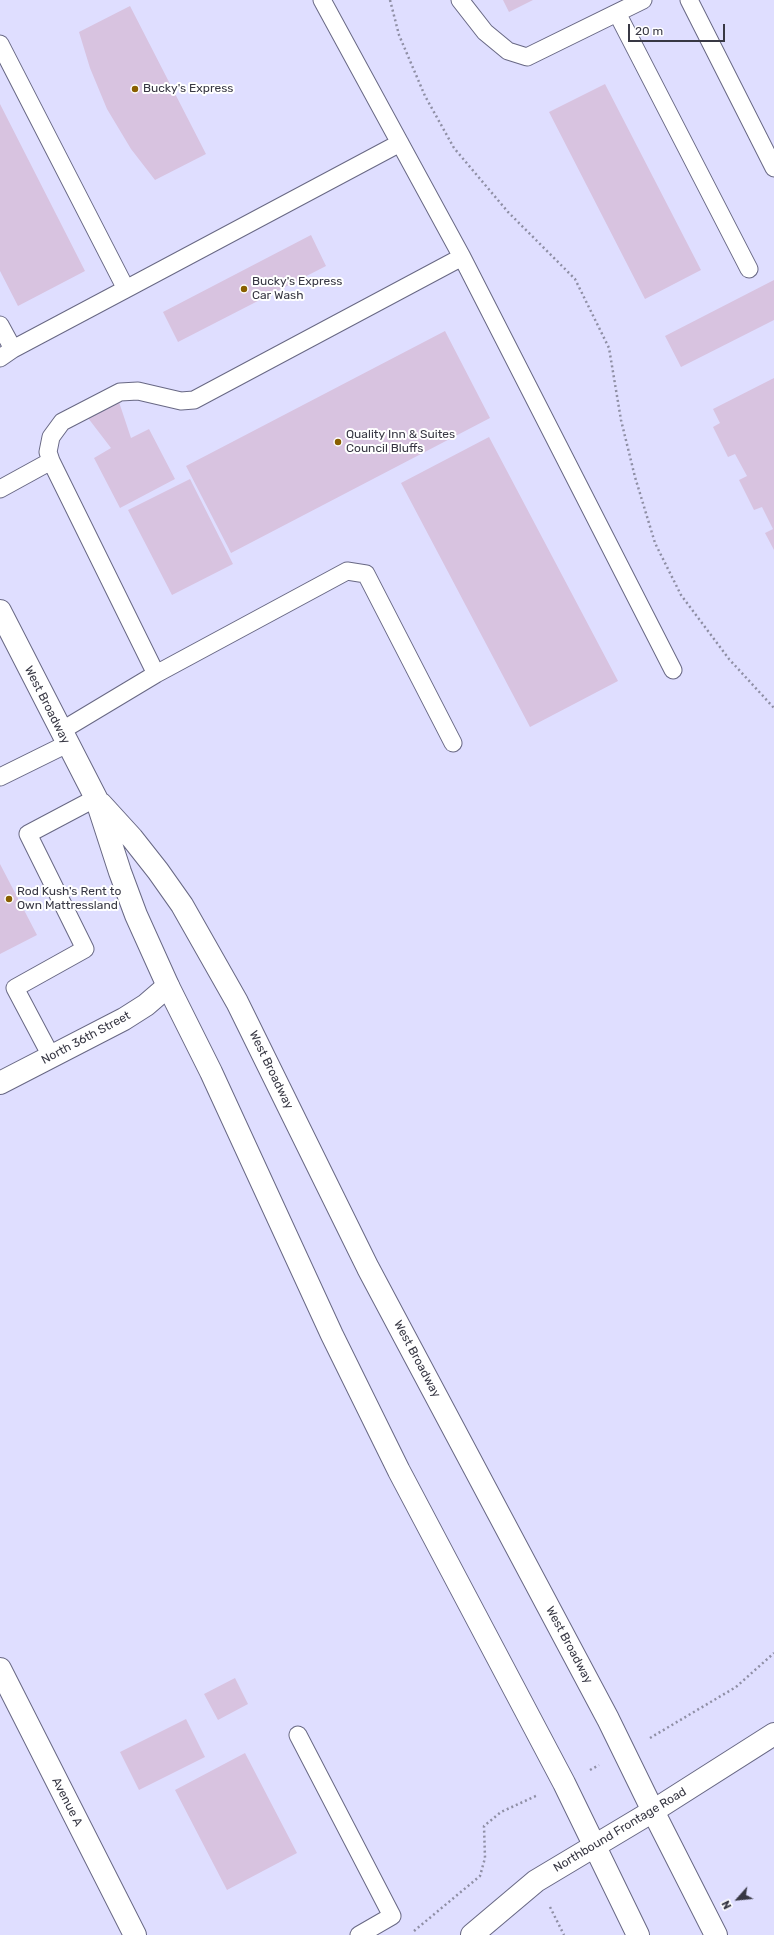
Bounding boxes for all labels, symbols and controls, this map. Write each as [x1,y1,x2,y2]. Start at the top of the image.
scale bar [630,16,727,42]
text: 20 m [635,24,663,38]
place label: Bucky's Express [143,82,233,96]
marker: Bucky's Express [130,84,140,94]
place label: Bucky's Express Car Wash [252,275,342,303]
marker: Bucky's Express Car Wash [239,284,249,294]
place label: Quality Inn & Suites Council Bluffs [346,428,455,456]
marker: Quality Inn & Suites Council Bluffs [333,437,343,447]
street label: West Broadway [21,664,73,746]
place label: Rod Kush's Rent to Own Mattressland [17,885,121,913]
marker: Rod Kush's Rent to Own Mattressland [4,894,14,904]
street label: North 36th Street [39,1008,133,1068]
street label: West Broadway [246,1028,296,1112]
street label: West Broadway [391,1318,443,1400]
street label: West Broadway [543,1604,595,1686]
street label: Avenue A [49,1775,85,1829]
street label: Northbound Frontage Road [551,1785,689,1875]
north arrow [718,1879,758,1919]
text: N [719,1898,734,1911]

